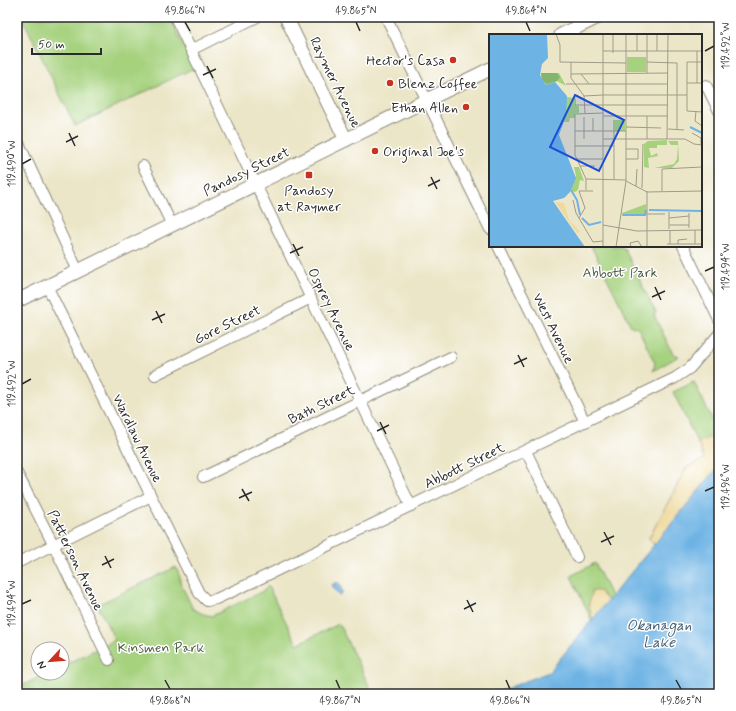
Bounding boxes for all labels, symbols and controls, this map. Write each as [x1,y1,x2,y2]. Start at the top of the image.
text: 49.866°N [165,4,205,18]
text: 49.865°N [336,4,377,18]
text: 49.864°N [505,4,547,18]
text: 119.492°W [719,23,733,69]
scale bar [32,30,101,56]
street label: Raymer Avenue [305,34,365,131]
inset map [489,34,702,247]
text: 50 m [38,37,65,53]
place label: Hector's Casa [366,52,445,70]
marker: Hector's Casa [448,55,458,65]
place label: Blenz Coffee [398,75,478,93]
marker: Blenz Coffee [385,78,395,88]
place label: Ethan Allen [391,99,458,117]
marker: Ethan Allen [461,102,471,112]
text: 119.490°W [5,141,19,187]
street label: Pandosy Street [200,143,293,201]
place label: Original Joe's [383,143,464,163]
marker: Original Joe's [370,146,380,156]
marker: Pandosy at Raymer [304,170,314,180]
place label: Pandosy at Raymer [277,182,341,216]
text: 119.494°W [719,244,733,290]
park label: Abbott Park [582,264,658,282]
street label: Osprey Avenue [303,265,359,354]
street label: West Avenue [528,290,578,367]
street label: Gore Street [191,301,264,349]
text: 119.492°W [5,361,19,407]
street label: Bath Street [285,381,358,429]
street label: Wardlaw Avenue [108,391,166,486]
street label: Abbott Street [421,438,508,493]
text: 119.496°W [719,464,733,510]
street label: Patterson Avenue [43,507,107,614]
text: 119.494°W [5,581,19,627]
water label: Okanagan Lake [627,616,692,653]
park label: Kinsmen Park [118,639,205,657]
north arrow [30,641,70,681]
text: N [34,659,50,671]
text: 49.868°N [150,694,191,708]
text: 49.867°N [320,694,361,708]
text: 49.866°N [490,694,530,708]
text: 49.865°N [661,694,702,708]

